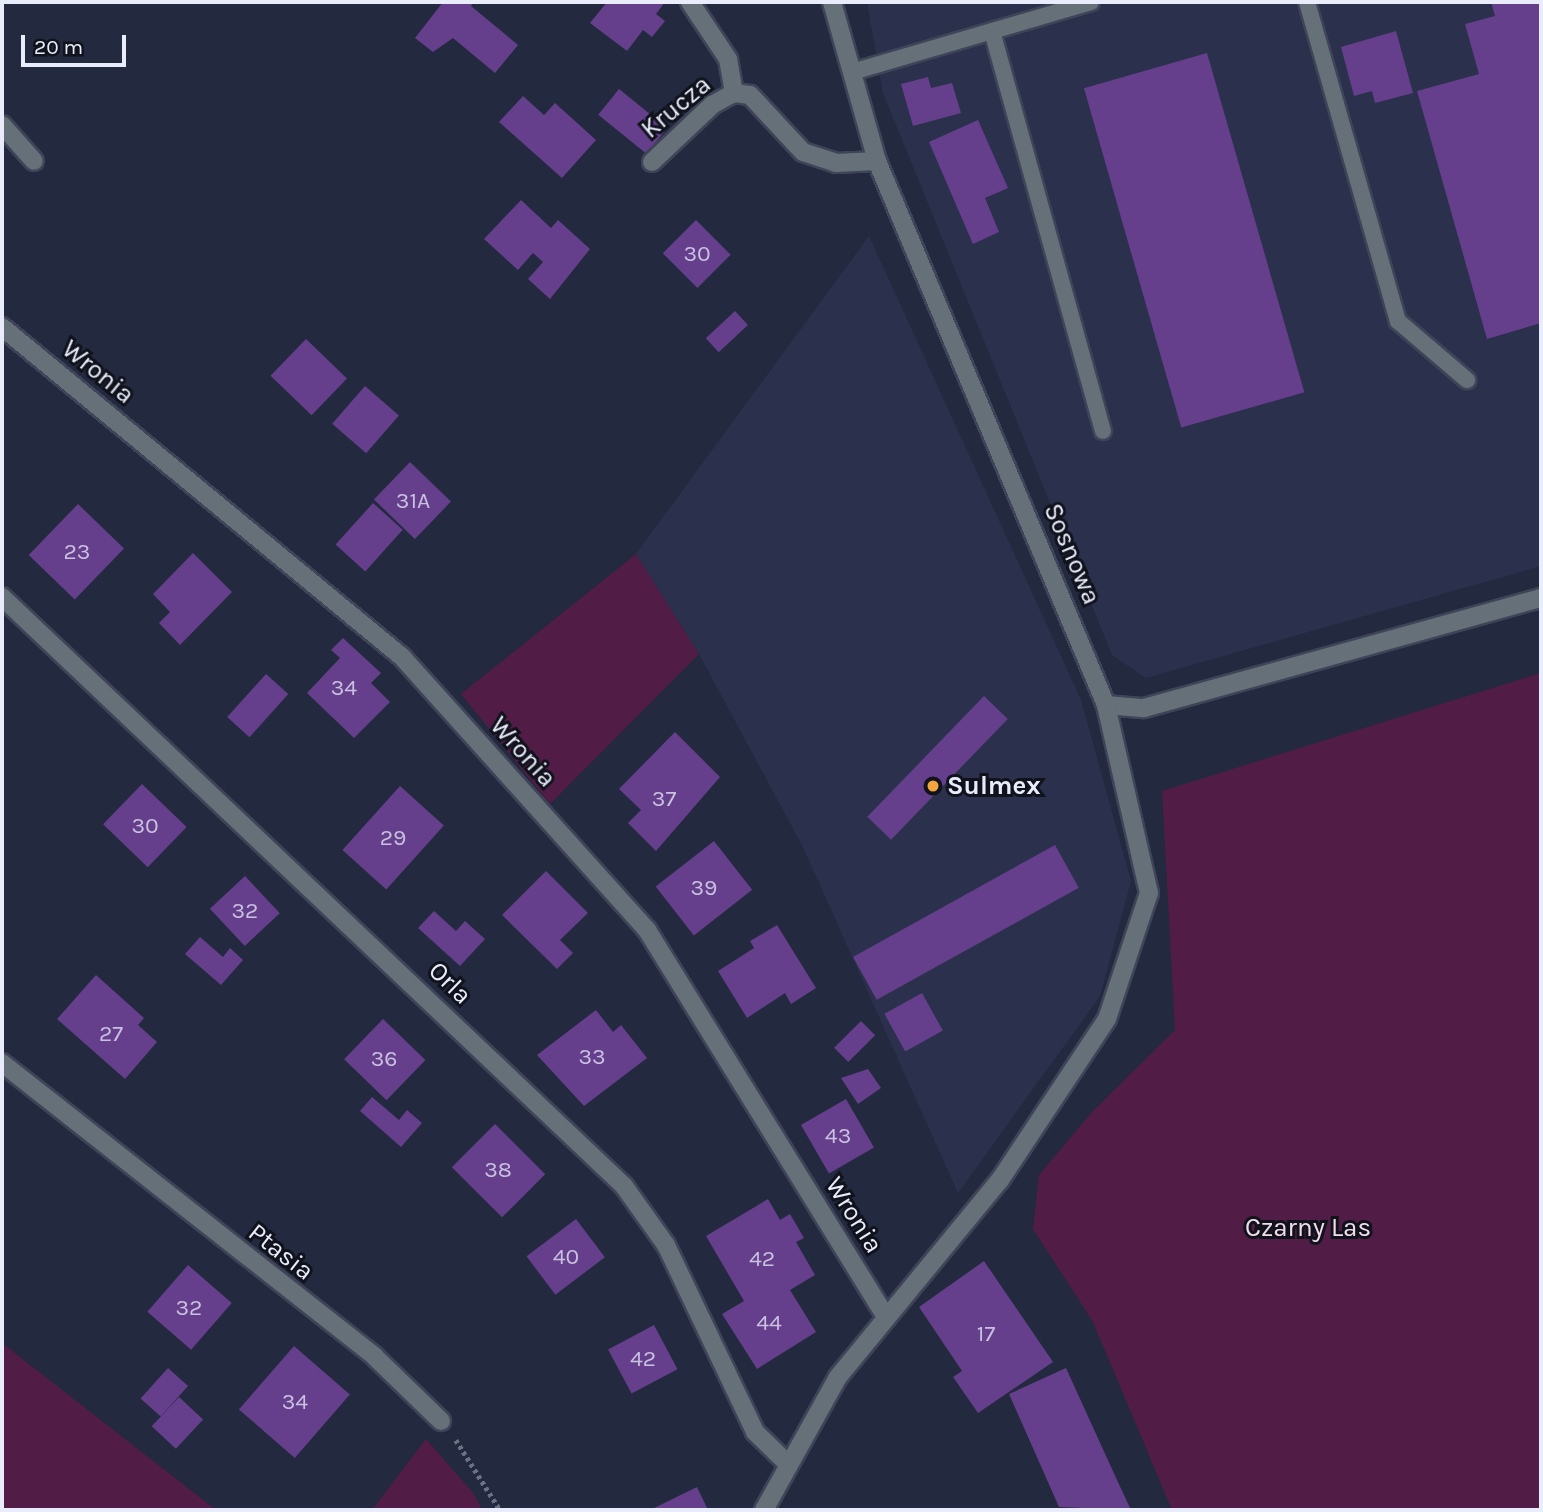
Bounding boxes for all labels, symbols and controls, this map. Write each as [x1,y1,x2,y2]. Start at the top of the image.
scale bar [24,21,130,65]
text: 20 m [34,35,83,59]
street label: Krucza [635,69,717,145]
house number: 30 [683,240,711,268]
street label: Wronia [56,334,140,410]
house number: 31A [396,487,430,515]
street label: Sosnowa [1037,499,1107,609]
house number: 23 [64,538,90,566]
house number: 34 [331,674,357,702]
street label: Wronia [483,710,563,794]
place label: Sulmex [947,770,1041,802]
marker: Sulmex [925,778,941,794]
house number: 37 [652,785,676,813]
house number: 30 [131,812,159,840]
house number: 29 [380,824,406,852]
house number: 39 [691,874,717,902]
house number: 32 [232,897,258,925]
street label: Orla [422,955,478,1011]
house number: 27 [99,1020,123,1048]
house number: 33 [578,1043,606,1071]
house number: 36 [371,1045,397,1073]
house number: 43 [825,1122,851,1150]
house number: 38 [484,1156,512,1184]
street label: Wronia [819,1171,889,1259]
park label: Czarny Las [1245,1212,1371,1244]
street label: Ptasia [242,1217,320,1287]
house number: 40 [553,1243,579,1271]
house number: 42 [749,1245,775,1273]
house number: 32 [176,1294,202,1322]
house number: 44 [756,1309,782,1337]
house number: 17 [977,1320,995,1348]
house number: 42 [630,1345,656,1373]
house number: 34 [282,1388,308,1416]

